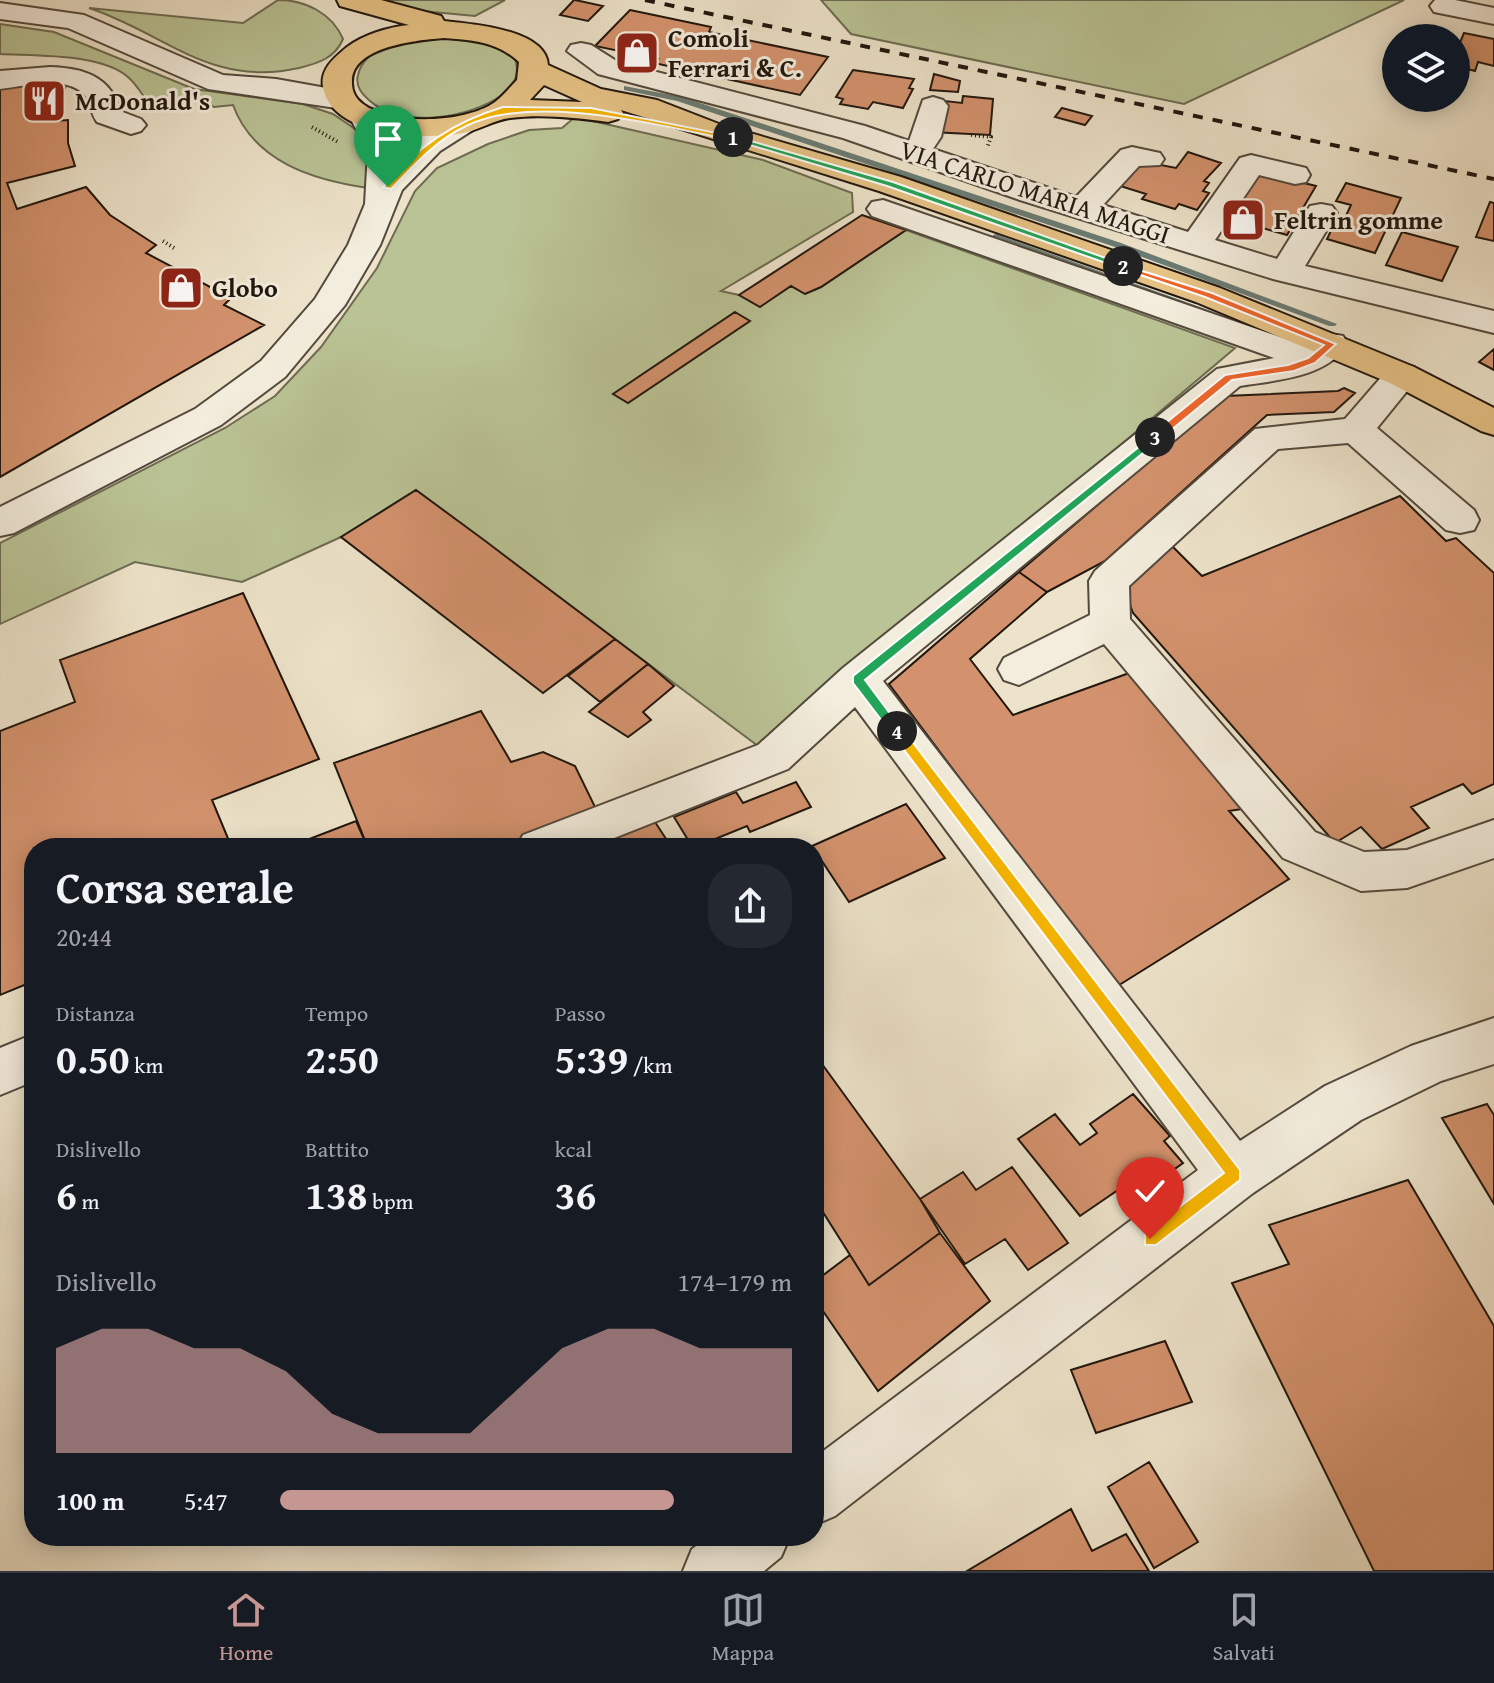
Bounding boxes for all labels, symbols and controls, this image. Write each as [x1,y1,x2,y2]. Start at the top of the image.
place label: Comoli Ferrari & C. [668,18,802,87]
map controls [1382,24,1470,112]
button: layers [1382,24,1470,112]
shop icon: Comoli Ferrari & C. [613,29,661,77]
restaurant icon: McDonald's [20,77,68,125]
place label: McDonald's [75,81,210,120]
pin [354,105,422,187]
icon: arrive [366,117,410,161]
pin: 1 [713,117,753,157]
text: 1 [727,121,739,153]
street label: VIA CARLO MARIA MAGGI [895,129,1175,254]
shop icon: Feltrin gomme [1219,196,1267,244]
place label: Feltrin gomme [1274,200,1443,239]
pin: 2 [1103,246,1143,286]
text: 2 [1117,250,1129,282]
shop icon: Globo [157,264,205,312]
place label: Globo [212,268,278,307]
pin: 3 [1135,417,1175,457]
text: 3 [1149,421,1161,453]
pin: 4 [877,711,917,751]
text: 4 [891,715,903,747]
text: Corsa serale [56,855,294,919]
button: share [708,864,792,948]
text: 20:44 [56,917,112,956]
text: Distanza [56,997,135,1029]
text: Tempo [305,997,368,1029]
text: Passo [555,997,606,1029]
text: 0.50 [56,1029,129,1088]
text: 2:50 [305,1029,379,1088]
text: 5:39 [555,1029,628,1088]
text: km [129,1049,163,1081]
text: /km [628,1049,673,1081]
text: Dislivello [56,1133,141,1165]
text: Battito [305,1133,369,1165]
text: kcal [555,1133,592,1165]
pin [1116,1157,1184,1239]
text: 6 [56,1165,77,1224]
text: 138 [305,1165,368,1224]
text: 36 [555,1165,596,1224]
icon: check [1128,1169,1172,1213]
text: m [77,1185,100,1217]
text: bpm [368,1185,414,1217]
text: Dislivello [56,1262,156,1301]
text: 174–179 m [678,1262,792,1301]
text: 100 m [56,1481,124,1520]
text: 5:47 [184,1481,228,1520]
tab: Home [219,1588,273,1668]
tab: Mappa [712,1588,774,1668]
tab: Salvati [1213,1588,1275,1668]

